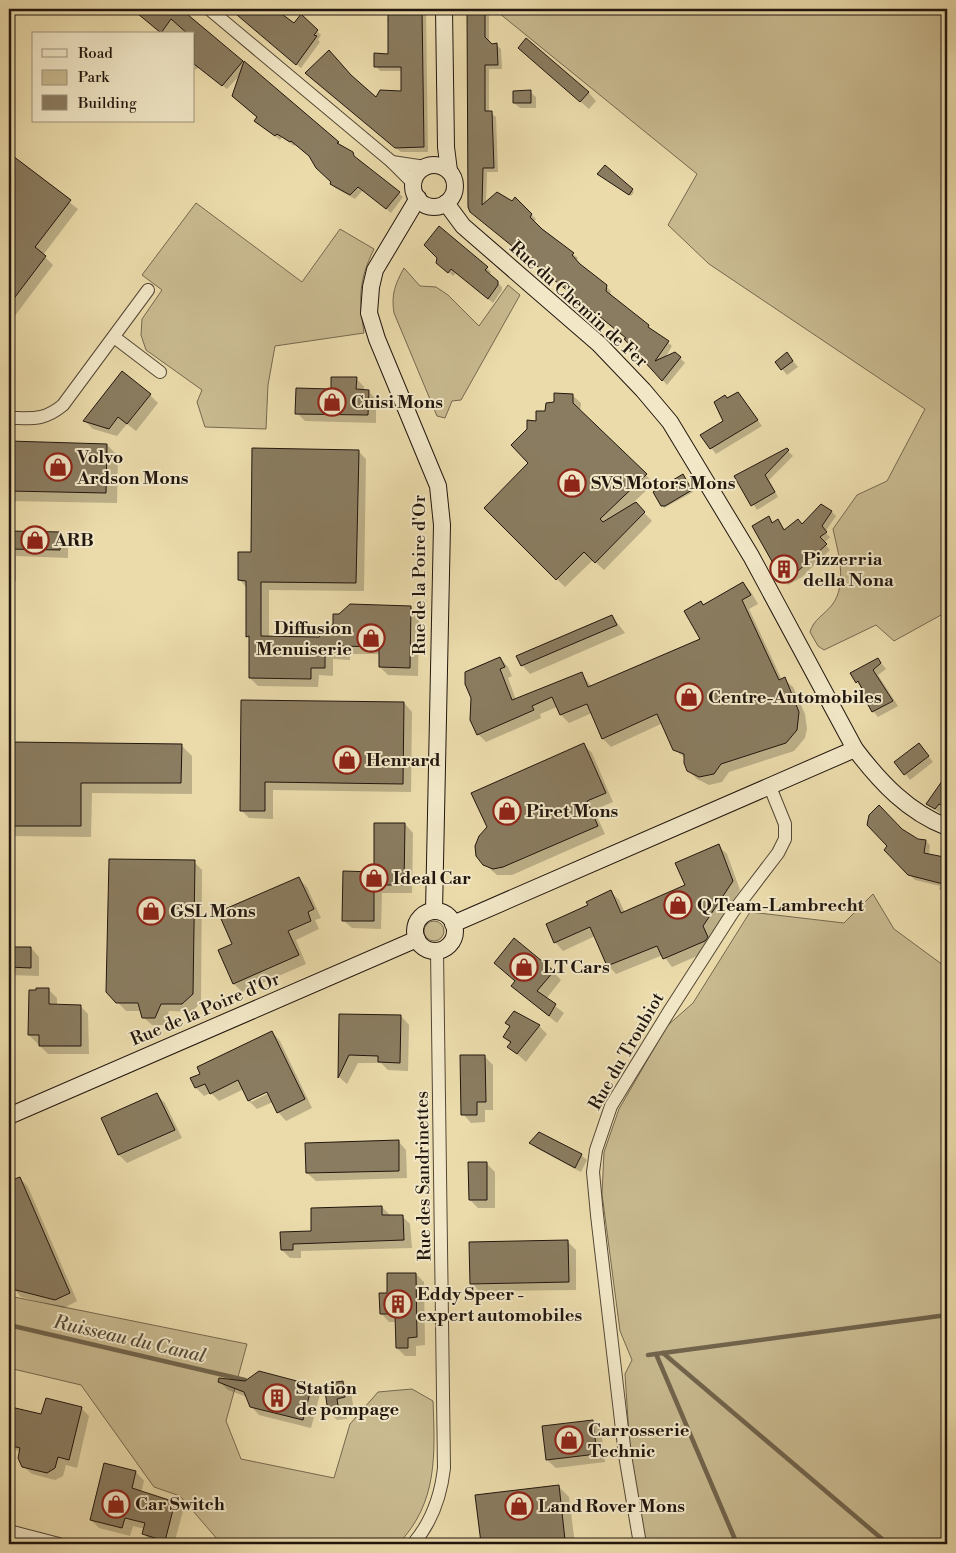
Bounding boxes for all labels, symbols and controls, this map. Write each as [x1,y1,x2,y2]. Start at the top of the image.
legend [32,32,195,122]
text: Road [78,44,113,63]
text: Park [78,68,110,87]
text: Building [77,94,137,113]
street label: Rue du Chemin de Fer [505,236,653,373]
shop icon: Cuisi Mons [317,387,347,417]
place label: Cuisi Mons [351,391,443,414]
place label: Volvo Ardson Mons [76,446,189,490]
shop icon: Volvo Ardson Mons [43,452,73,482]
shop icon: SVS Motors Mons [557,468,587,498]
place label: SVS Motors Mons [591,472,736,495]
street label: Rue de la Poire d'Or [408,495,431,655]
shop icon: ARB [20,525,50,555]
place label: ARB [53,529,94,552]
place label: Pizzerria della Nona [803,548,894,592]
building icon: Pizzerria della Nona [769,554,799,584]
place label: Diffusion Menuiserie [256,617,352,661]
shop icon: Diffusion Menuiserie [356,623,386,653]
shop icon: Centre-Automobiles [674,682,704,712]
place label: Centre-Automobiles [708,686,882,709]
shop icon: Henrard [332,745,362,775]
place label: Henrard [366,749,441,772]
shop icon: Piret Mons [492,796,522,826]
place label: Piret Mons [526,800,619,823]
shop icon: Ideal Car [359,863,389,893]
place label: Ideal Car [393,867,471,890]
shop icon: Q Team-Lambrecht [663,890,693,920]
place label: Q Team-Lambrecht [697,894,865,917]
shop icon: GSL Mons [136,896,166,926]
place label: GSL Mons [170,900,256,923]
shop icon: LT Cars [509,952,539,982]
place label: LT Cars [543,956,610,979]
street label: Rue de la Poire d'Or [127,967,284,1051]
street label: Rue du Troubiot [583,988,670,1114]
street label: Rue des Sandrinettes [411,1091,436,1261]
place label: Eddy Speer - expert automobiles [417,1283,582,1327]
building icon: Eddy Speer - expert automobiles [383,1289,413,1319]
water label: Ruisseau du Canal [50,1310,208,1368]
place label: Station de pompage [296,1377,399,1421]
building icon: Station de pompage [262,1383,292,1413]
place label: Carrosserie Technic [588,1419,690,1463]
shop icon: Carrosserie Technic [554,1425,584,1455]
shop icon: Car Switch [101,1489,131,1519]
shop icon: Land Rover Mons [504,1491,534,1521]
place label: Car Switch [135,1493,225,1516]
place label: Land Rover Mons [538,1495,685,1518]

